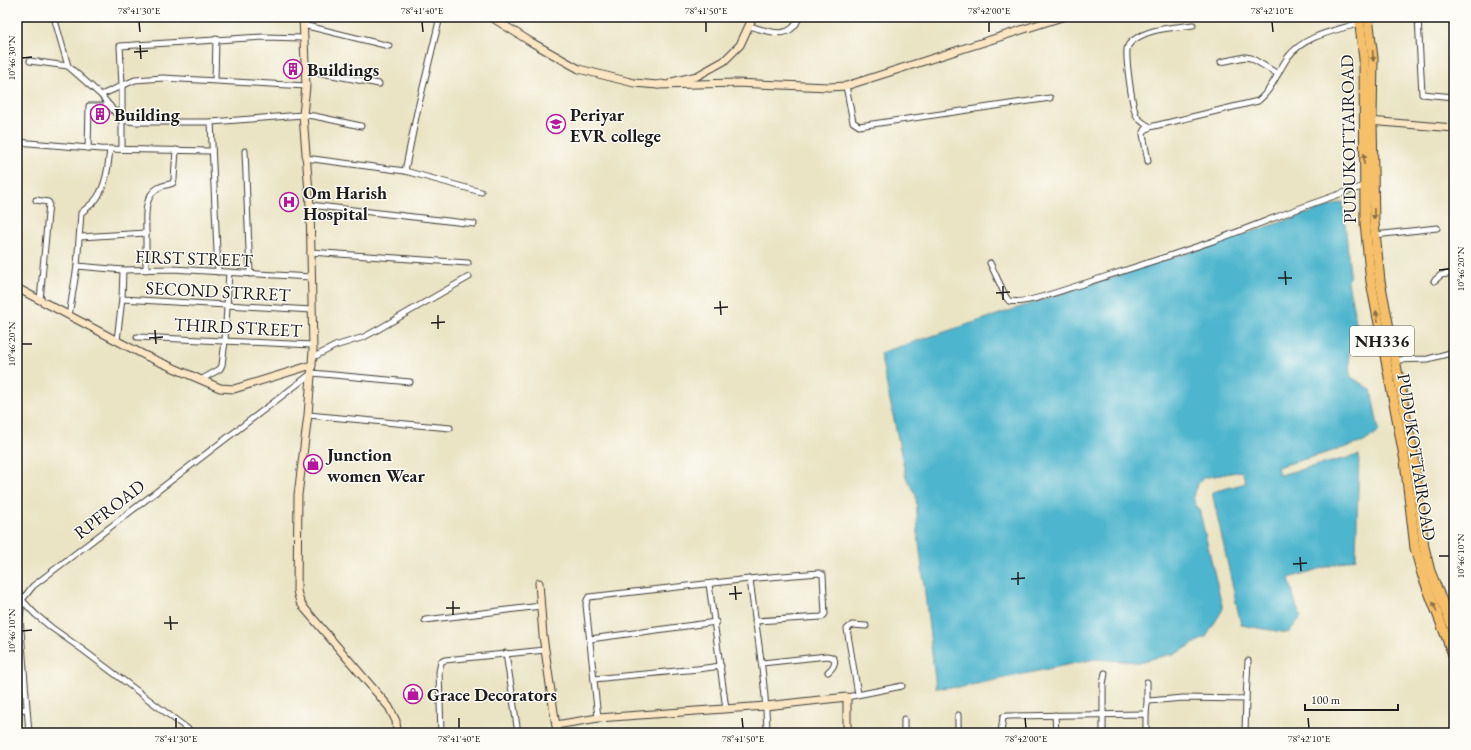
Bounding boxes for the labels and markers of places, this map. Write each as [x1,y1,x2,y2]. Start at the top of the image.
building icon: Buildings [282,58,304,80]
place label: Buildings [307,58,379,81]
building icon: Building [89,103,111,125]
place label: Building [114,103,181,126]
place label: Periyar EVR college [570,103,661,147]
school or university icon: Periyar EVR college [545,113,567,135]
place label: Om Harish Hospital [303,181,387,225]
hospital icon: Om Harish Hospital [278,191,300,213]
place label: Junction women Wear [325,443,425,487]
shop icon: Junction women Wear [302,453,324,475]
shop icon: Grace Decorators [402,683,424,705]
place label: Grace Decorators [427,683,557,706]

